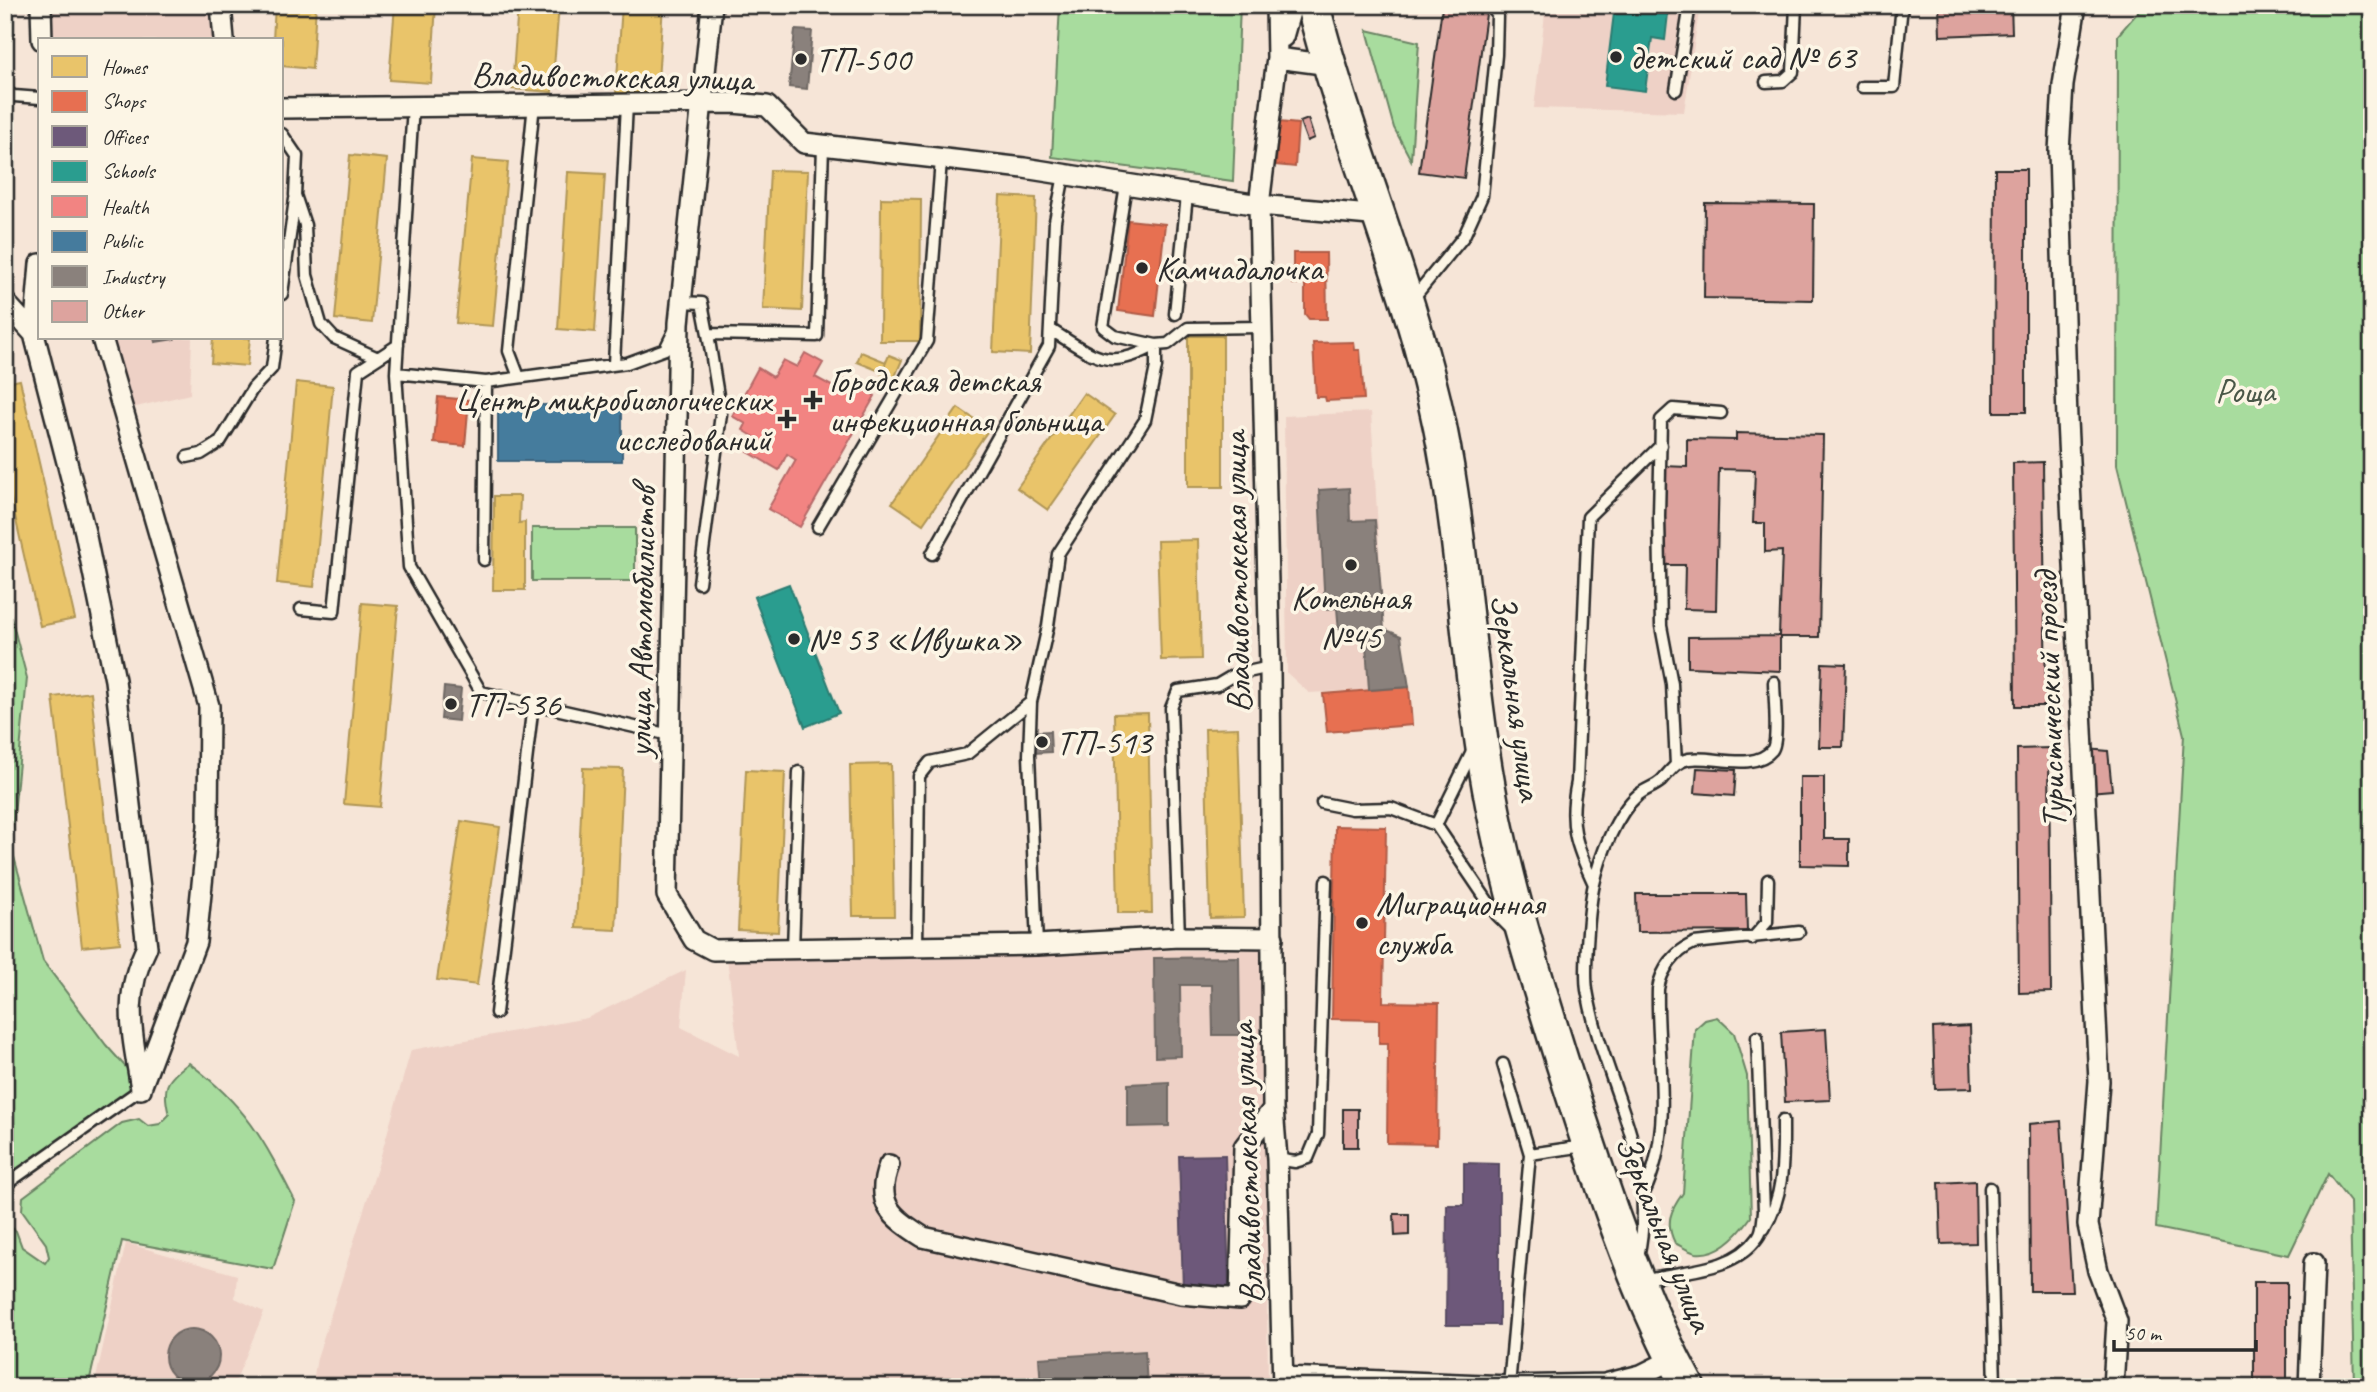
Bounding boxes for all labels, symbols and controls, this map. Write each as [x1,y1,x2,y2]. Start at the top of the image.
place label: детский сад № 63 [1630,35,1858,80]
place label: ТП-500 [815,37,913,82]
legend [38,38,284,340]
marker: детский сад № 63 [1608,49,1624,65]
marker: ТП-500 [793,51,809,67]
street label: Владивостокская улица [471,52,756,101]
text: Homes [102,54,149,80]
text: Shops [102,88,147,114]
text: Offices [102,124,149,150]
text: Schools [102,158,156,184]
text: Health [102,194,150,220]
text: Public [102,228,144,254]
place label: Камчадалочка [1156,246,1324,291]
marker: Камчадалочка [1134,260,1150,276]
text: Industry [102,264,166,290]
text: Other [102,298,145,324]
place label: Городская детская инфекционная больница [829,358,1105,443]
park label: Роща [2215,368,2277,413]
place label: Центр микробиологических исследований [454,377,774,462]
marker: Городская детская инфекционная больница [803,390,823,410]
marker: Центр микробиологических исследований [777,409,797,429]
street label: Владивостокская улица [1212,428,1261,713]
street label: улица Автомобилистов [617,478,667,760]
marker: Котельная №45 [1343,557,1359,573]
street label: Туристический проезд [2022,567,2076,829]
place label: Котельная №45 [1291,575,1412,660]
street label: Зеркальная улица [1480,591,1554,806]
place label: № 53 «Ивушка» [808,617,1023,662]
marker: № 53 «Ивушка» [786,631,802,647]
place label: ТП-536 [465,682,562,727]
marker: ТП-536 [443,696,459,712]
place label: ТП-513 [1056,720,1154,765]
marker: ТП-513 [1034,734,1050,750]
place label: Миграционная служба [1376,881,1547,966]
marker: Миграционная служба [1354,915,1370,931]
street label: Владивостокская улица [1219,1019,1274,1304]
street label: Зеркальная улица [1605,1128,1725,1341]
scale bar [2114,1308,2256,1352]
text: 50 m [2125,1320,2163,1346]

